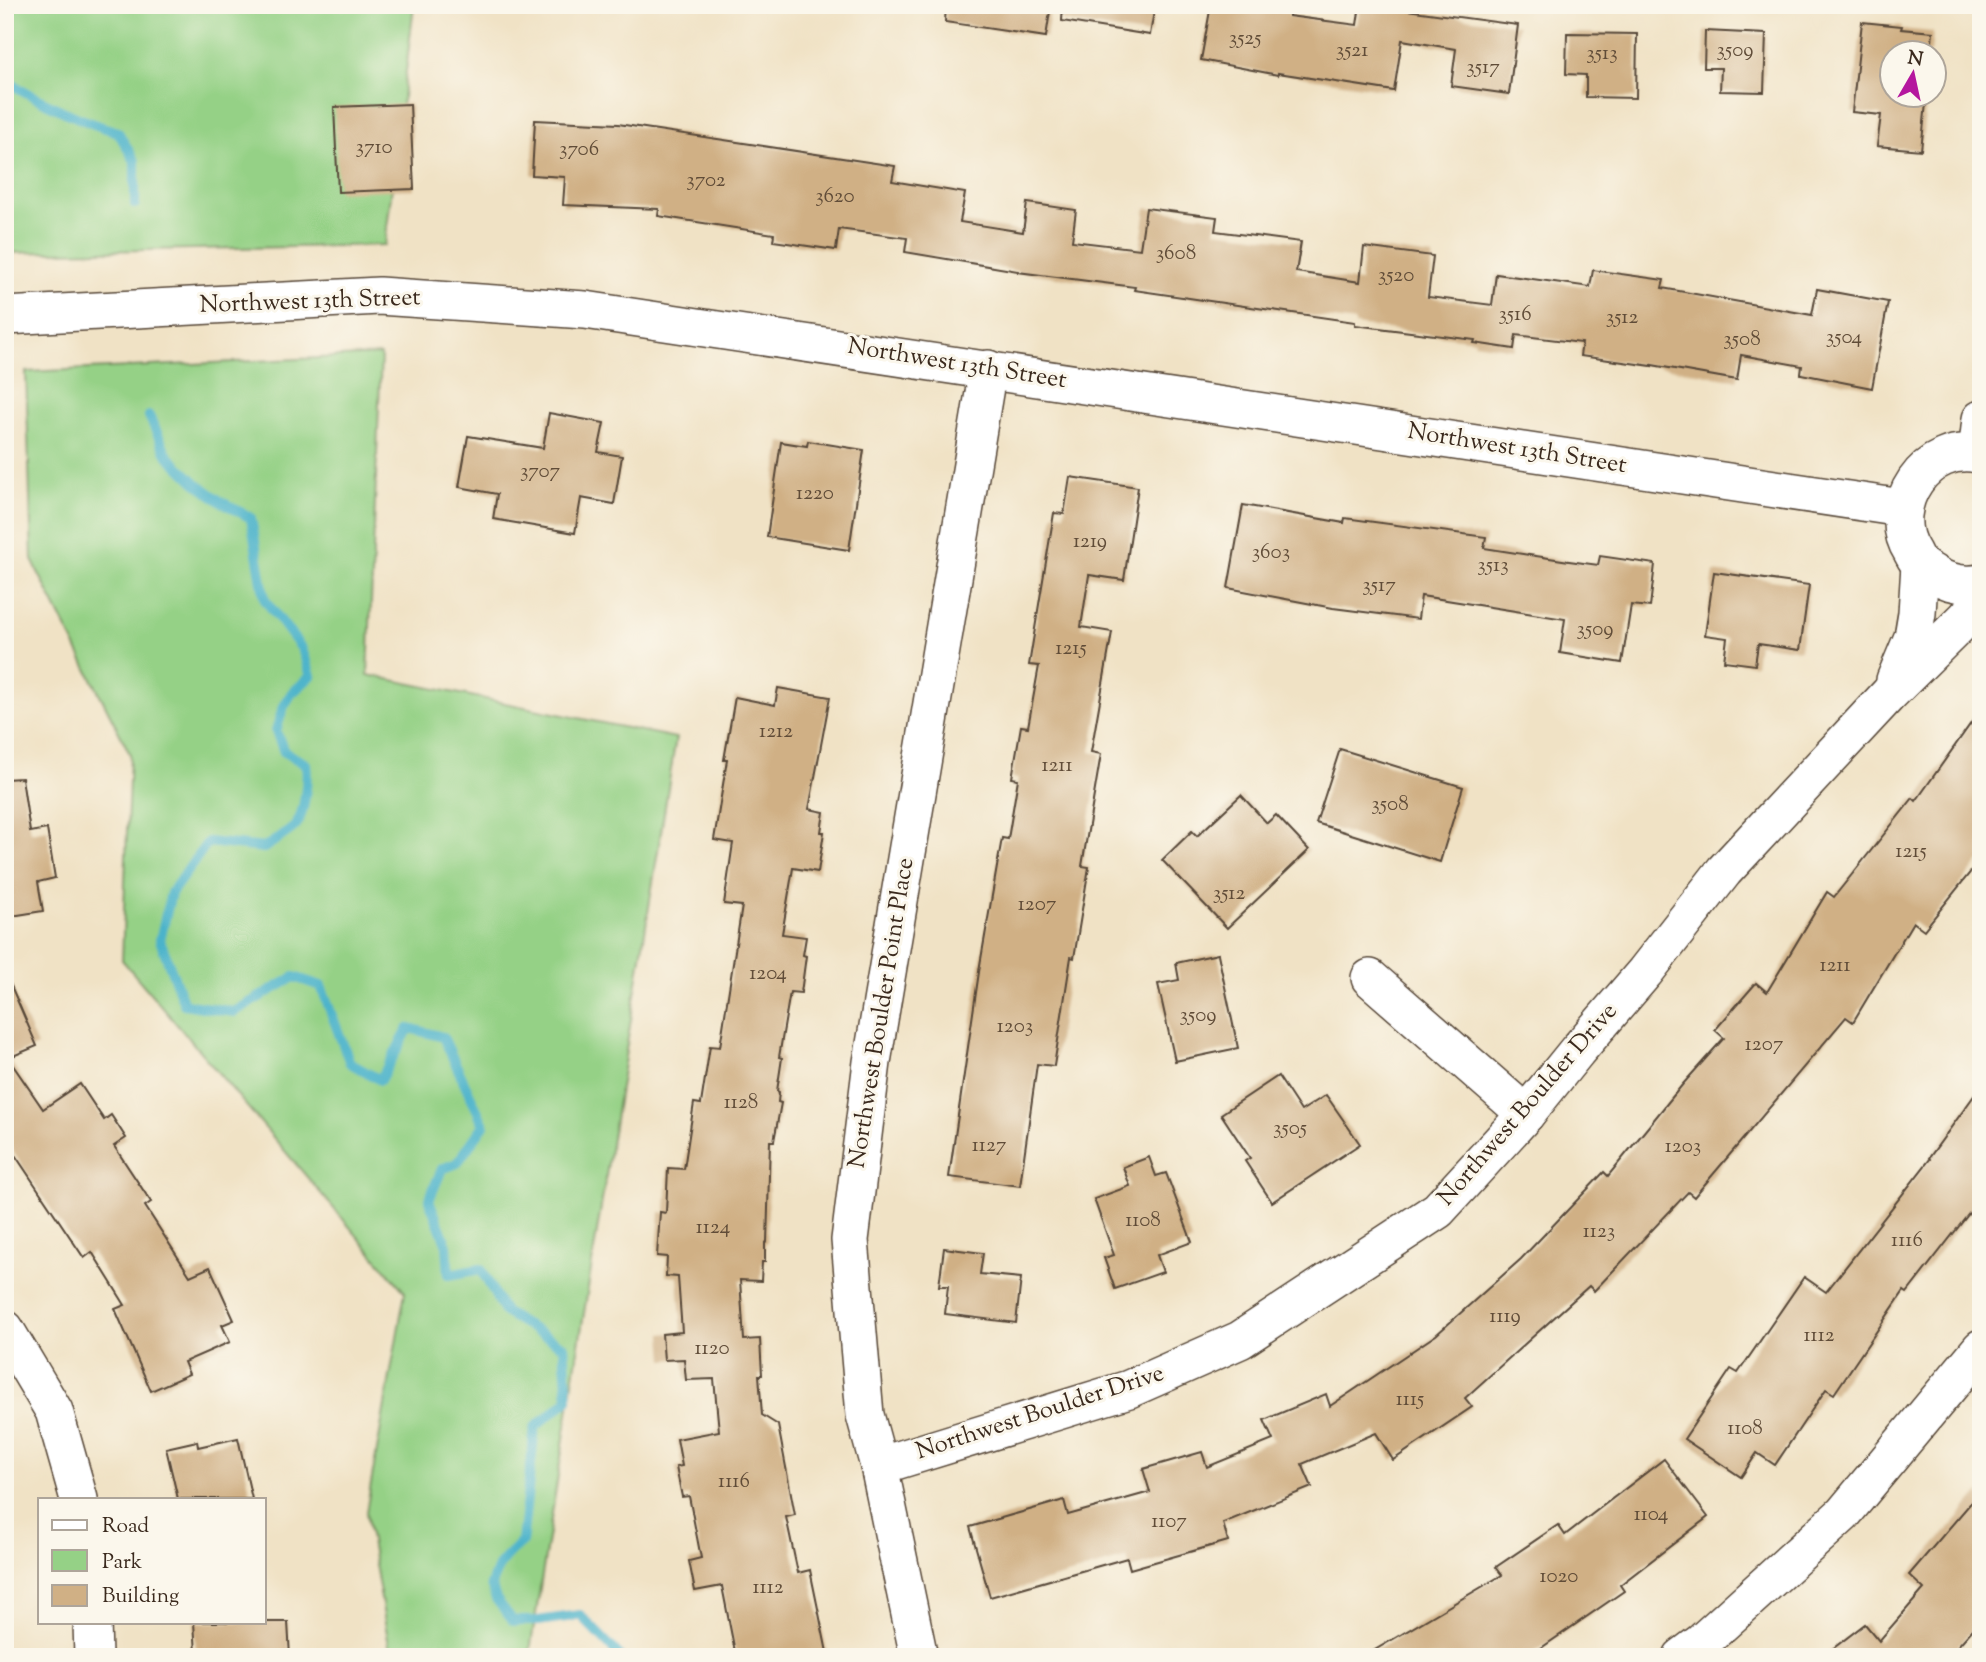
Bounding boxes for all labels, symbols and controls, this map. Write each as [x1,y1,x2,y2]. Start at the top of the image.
house number: 3525 [1229,24,1261,54]
house number: 3521 [1336,36,1368,66]
house number: 3509 [1717,36,1753,66]
north arrow [1878,38,1948,108]
house number: 3513 [1586,39,1618,69]
text: N [1906,45,1925,74]
house number: 3517 [1466,53,1500,83]
house number: 3710 [355,133,393,163]
house number: 3706 [559,135,599,165]
house number: 3702 [686,166,726,196]
house number: 3620 [815,182,855,212]
house number: 3608 [1156,239,1196,269]
house number: 3520 [1378,261,1414,291]
street label: Northwest 13th Street [199,281,421,323]
house number: 3516 [1498,300,1532,330]
house number: 3512 [1606,303,1638,333]
house number: 3504 [1826,323,1862,353]
house number: 3508 [1723,325,1761,355]
street label: Northwest 13th Street [845,330,1069,398]
street label: Northwest 13th Street [1405,415,1629,483]
house number: 3707 [520,457,561,487]
house number: 1220 [796,479,834,509]
house number: 1219 [1073,527,1107,557]
house number: 3603 [1252,538,1290,568]
house number: 3513 [1477,551,1509,581]
house number: 3517 [1362,571,1396,601]
house number: 3509 [1577,615,1613,645]
house number: 1215 [1055,634,1087,664]
house number: 1212 [759,717,793,747]
house number: 1211 [1041,751,1073,781]
house number: 3508 [1371,790,1409,820]
house number: 1215 [1895,837,1927,867]
street label: Northwest Boulder Point Place [841,855,923,1171]
house number: 3512 [1213,879,1245,909]
house number: 1207 [1018,890,1057,920]
house number: 1211 [1819,951,1851,981]
house number: 1204 [749,959,787,989]
street label: Northwest Boulder Drive [1430,996,1626,1214]
house number: 3509 [1180,1001,1216,1031]
house number: 1203 [997,1012,1033,1042]
house number: 1207 [1745,1030,1784,1060]
house number: 1128 [724,1088,758,1118]
house number: 3505 [1273,1114,1307,1144]
house number: 1127 [972,1131,1007,1161]
house number: 1203 [1665,1132,1701,1162]
house number: 1108 [1125,1206,1161,1236]
house number: 1124 [696,1213,730,1243]
house number: 1123 [1583,1217,1615,1247]
house number: 1116 [1891,1226,1923,1256]
house number: 1119 [1489,1302,1521,1332]
house number: 1112 [1803,1321,1835,1351]
house number: 1120 [694,1334,730,1364]
street label: Northwest Boulder Drive [912,1357,1168,1469]
house number: 1115 [1396,1385,1424,1415]
house number: 1108 [1727,1414,1763,1444]
house number: 1116 [718,1467,750,1497]
legend [38,1498,266,1624]
house number: 1104 [1634,1500,1668,1530]
house number: 1107 [1151,1507,1187,1537]
text: Road [102,1512,149,1542]
text: Park [102,1548,143,1578]
house number: 1020 [1540,1562,1578,1592]
house number: 1112 [752,1573,784,1603]
text: Building [102,1582,179,1612]

